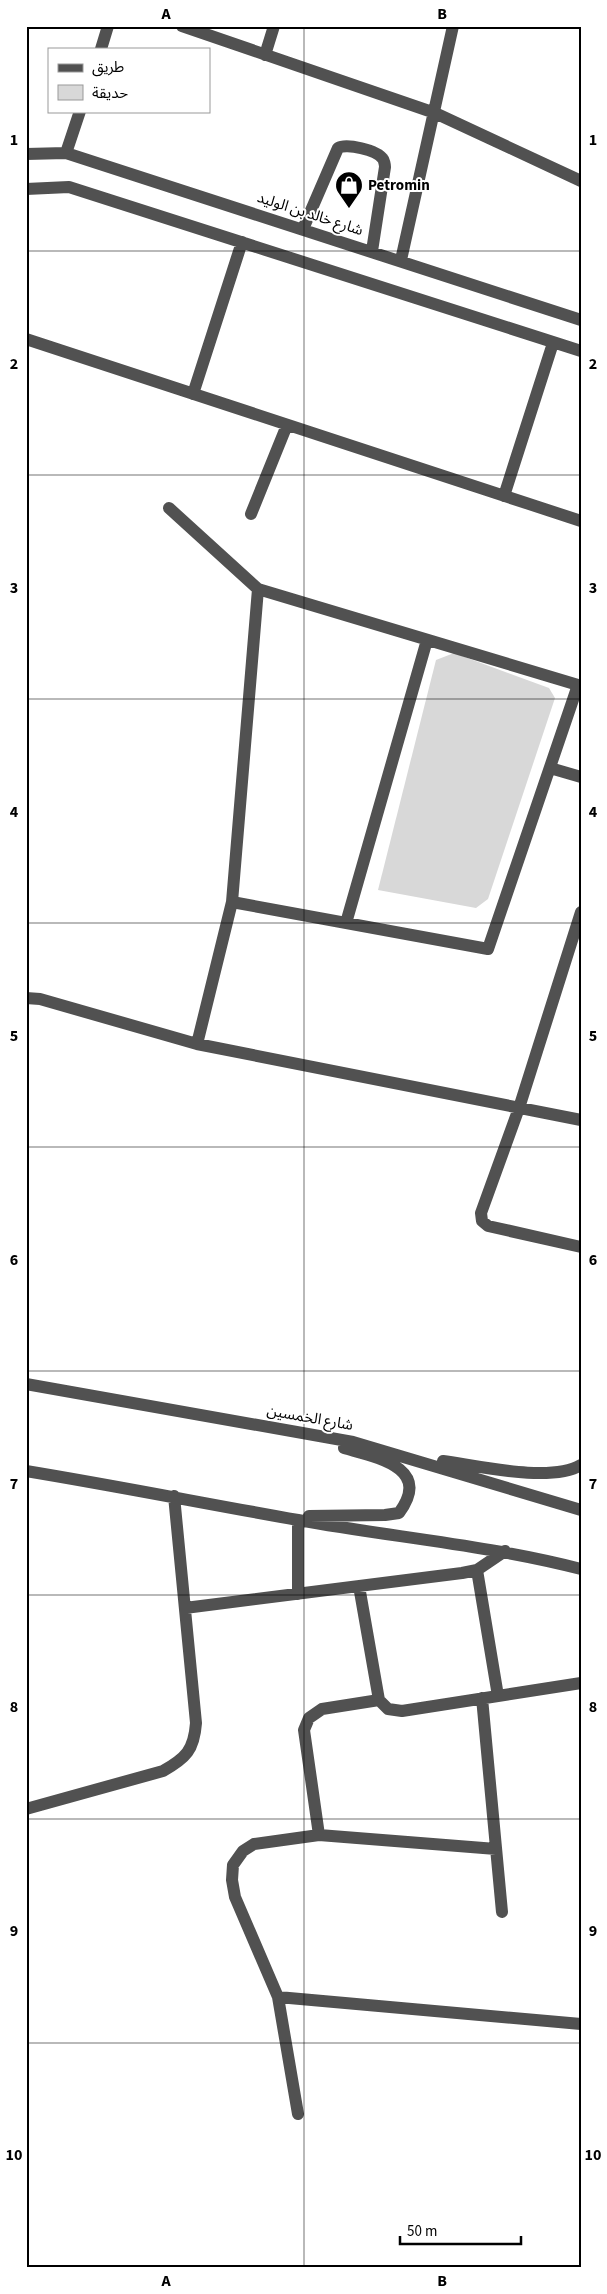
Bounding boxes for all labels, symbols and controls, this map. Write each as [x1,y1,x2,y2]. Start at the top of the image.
text: A [160,3,171,25]
text: B [437,3,447,25]
legend [48,48,210,112]
text: طريق [92,57,124,78]
text: حديقة [92,83,128,104]
text: 1 [10,129,18,151]
text: 1 [589,129,597,151]
shop icon: Petromin [334,170,364,209]
place label: Petromin [368,175,430,196]
street label: شارع خالد بن الوليد [254,187,366,242]
text: 2 [10,353,18,375]
text: 2 [589,353,597,375]
text: 3 [10,577,18,599]
text: 3 [589,577,597,599]
text: 4 [10,801,19,823]
text: 4 [589,801,598,823]
text: 5 [10,1025,18,1047]
text: 5 [589,1025,597,1047]
text: 6 [10,1249,18,1271]
text: 6 [589,1249,597,1271]
street label: شارع الخمسين [265,1400,355,1437]
text: 7 [10,1473,18,1495]
text: 7 [589,1473,597,1495]
text: 8 [10,1696,18,1718]
text: 8 [589,1696,597,1718]
text: 9 [10,1920,18,1942]
text: 9 [589,1920,597,1942]
text: 10 [6,2144,22,2166]
text: 10 [585,2144,601,2166]
scale bar [400,2214,521,2246]
text: 50 m [407,2221,437,2242]
text: A [160,2270,171,2292]
text: B [437,2270,447,2292]

